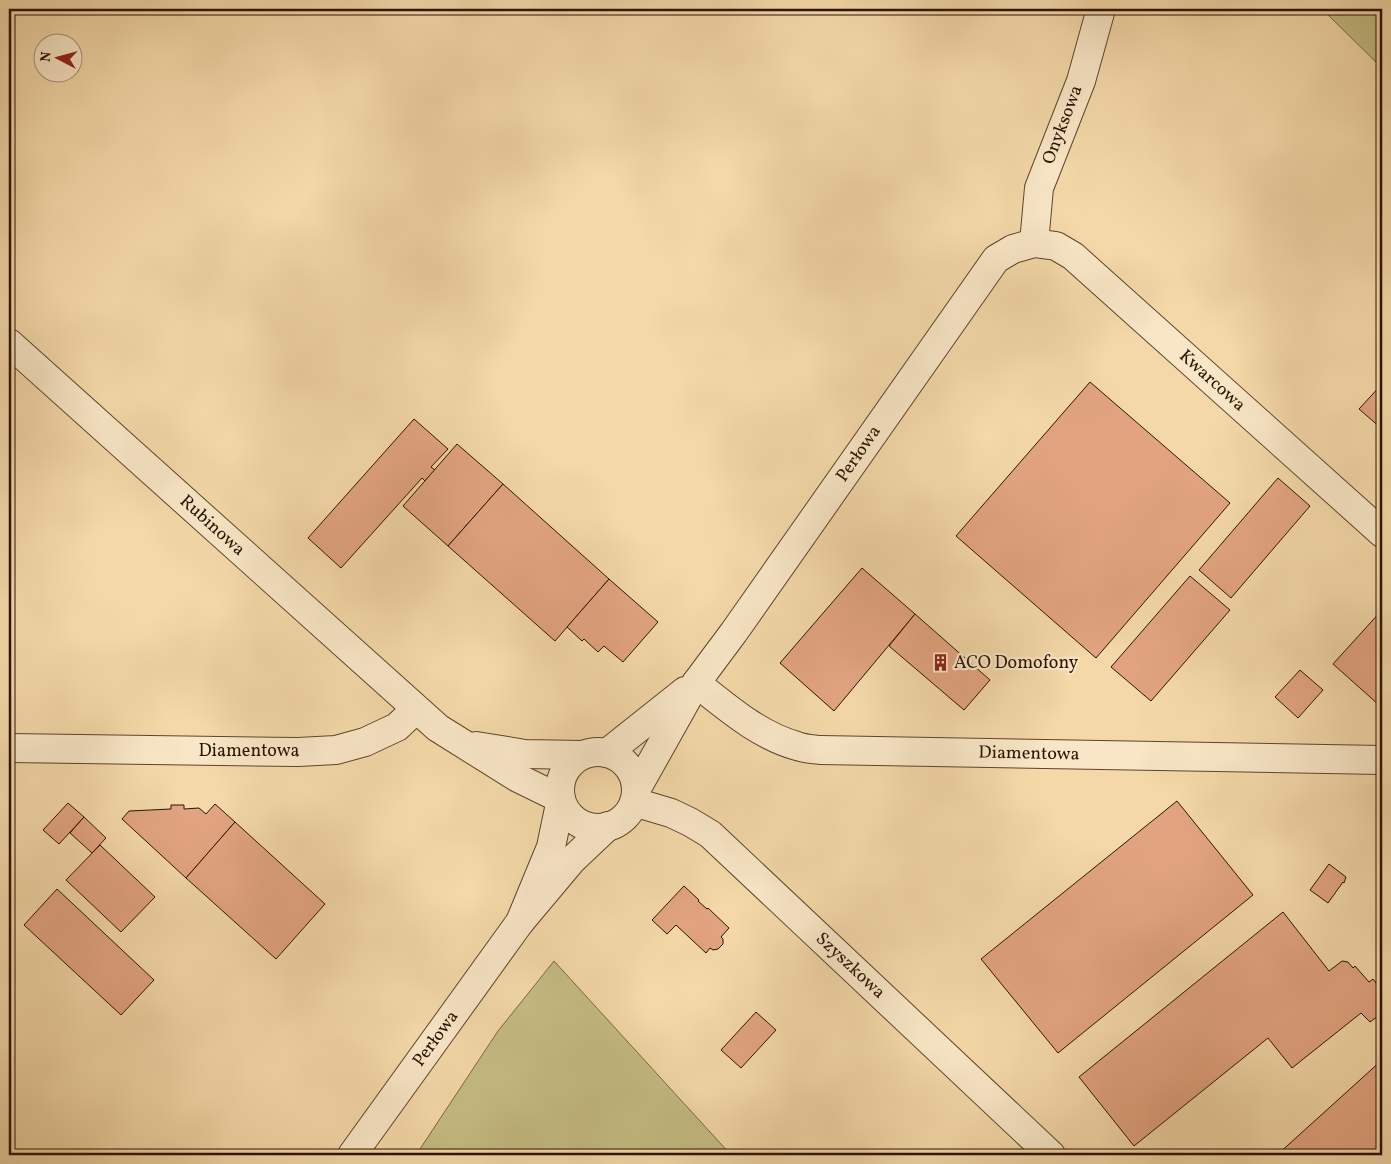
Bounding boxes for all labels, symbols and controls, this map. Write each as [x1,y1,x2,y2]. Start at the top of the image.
north arrow [32,32,82,82]
text: N [37,51,57,63]
street label: Onyksowa [1037,82,1090,168]
street label: Kwarcowa [1173,344,1251,418]
street label: Perłowa [830,421,888,487]
street label: Rubinowa [174,490,250,562]
place label: ACO Domofony [954,651,1078,676]
building icon: ACO Domofony [930,653,950,673]
street label: Diamentowa [198,739,300,764]
street label: Diamentowa [978,741,1080,767]
street label: Szyszkowa [810,927,890,1005]
street label: Perłowa [407,1006,465,1072]

